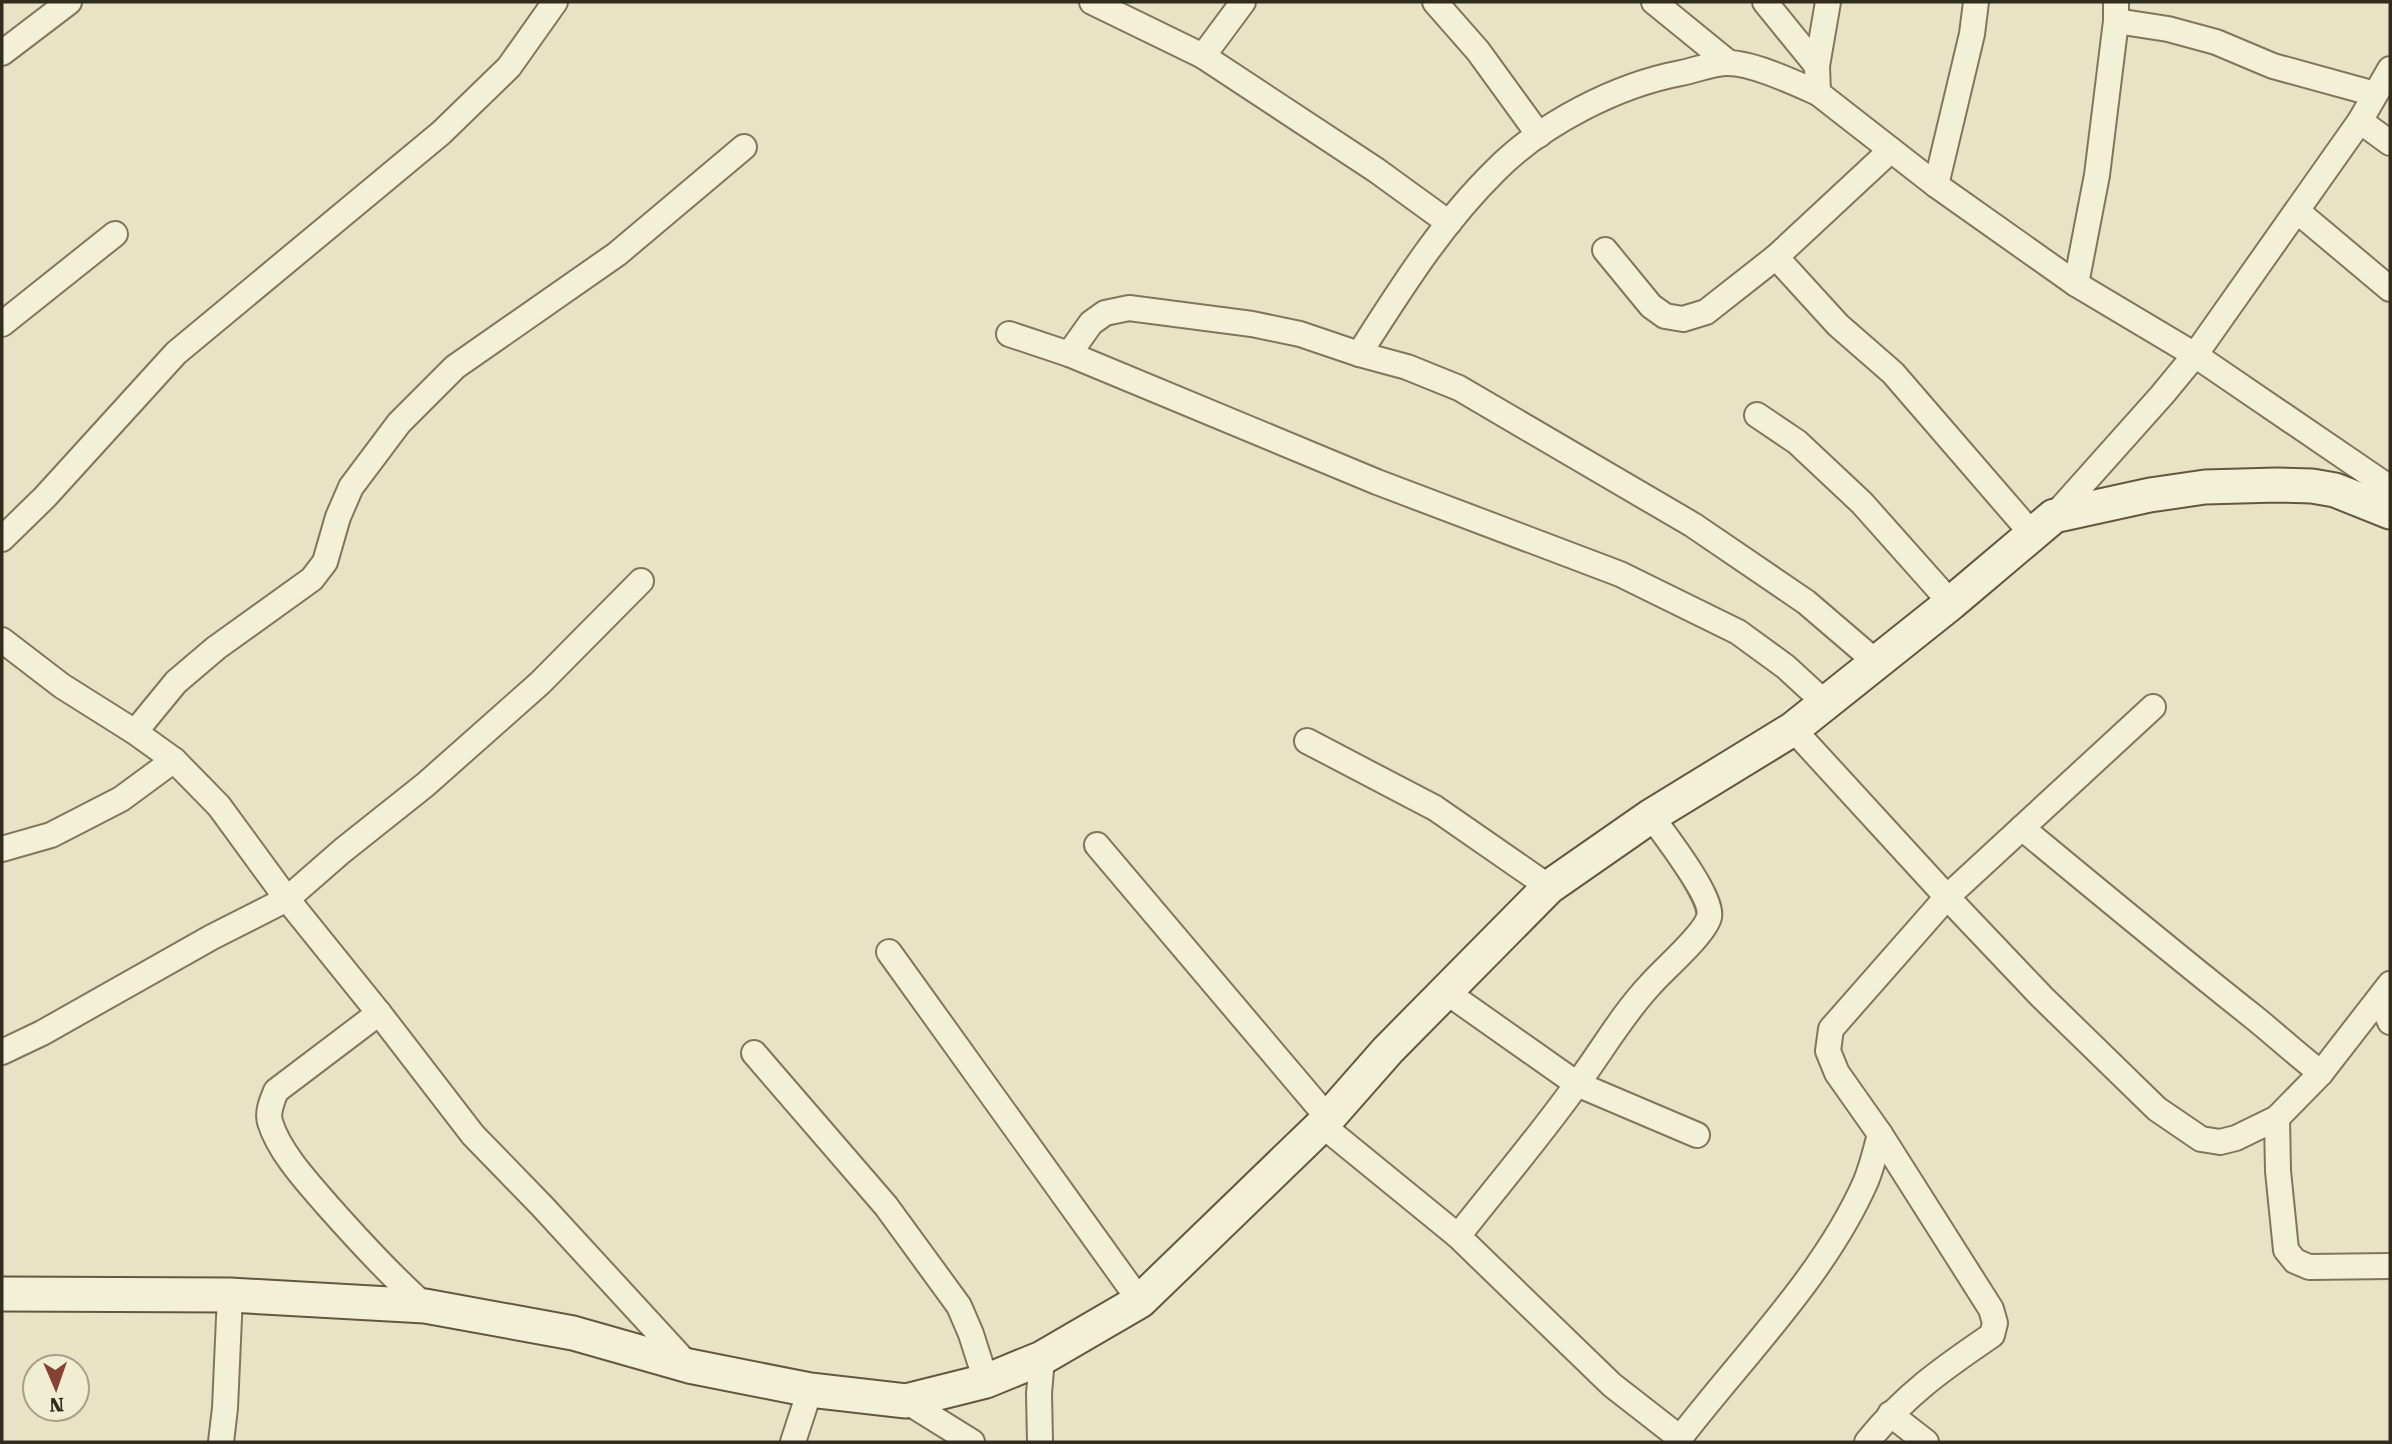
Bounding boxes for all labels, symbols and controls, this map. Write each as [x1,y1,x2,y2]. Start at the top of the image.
north arrow [21,1353,91,1423]
text: N [48,1393,64,1416]

